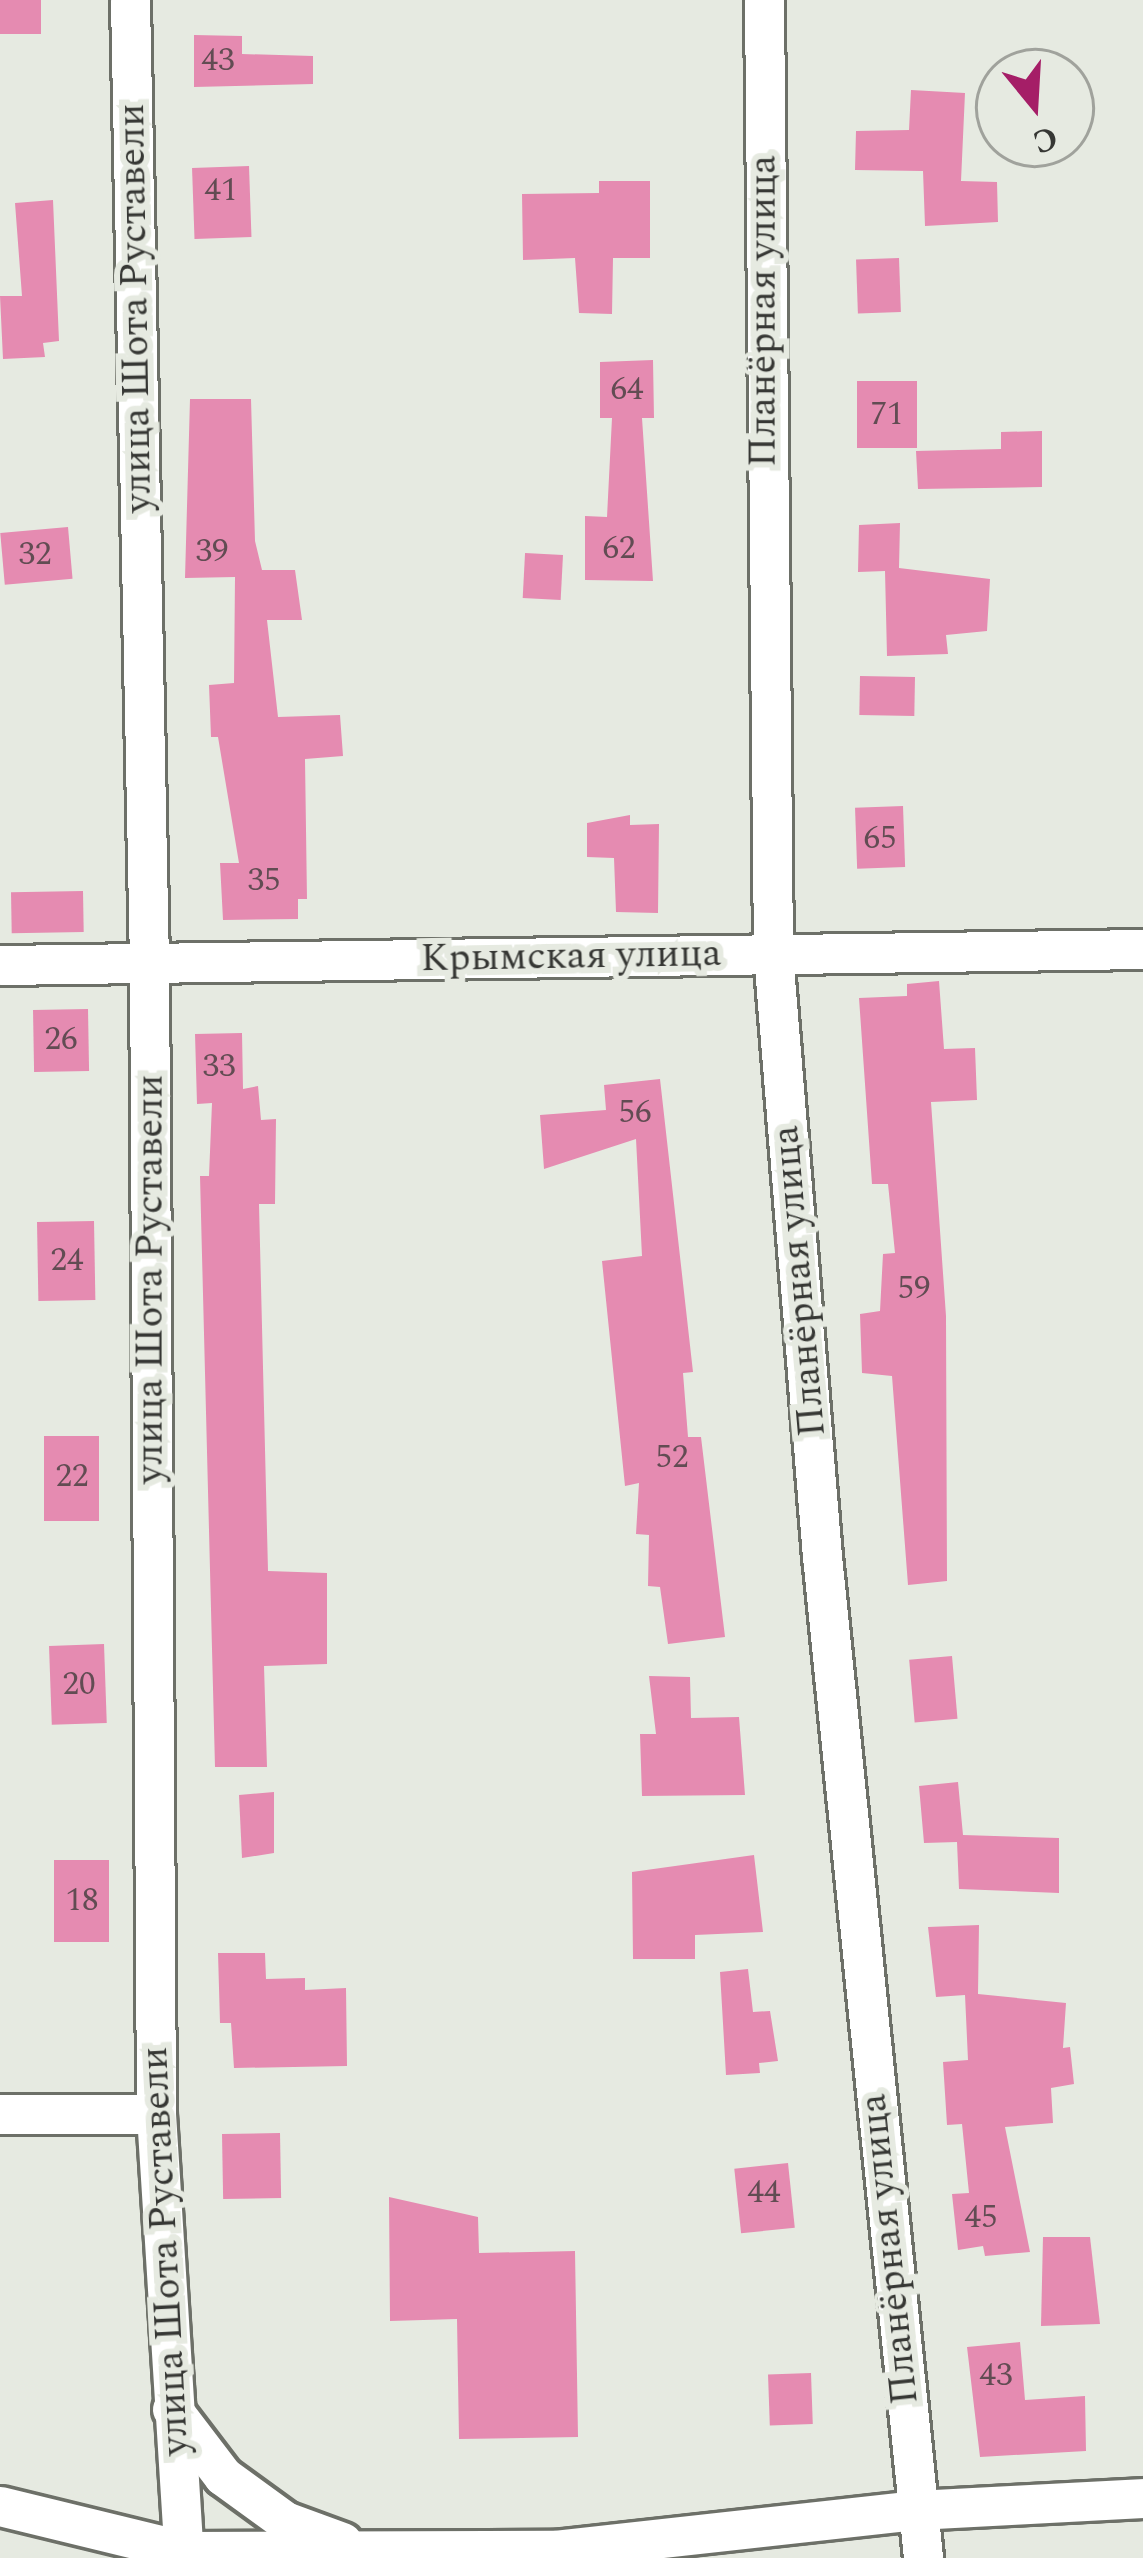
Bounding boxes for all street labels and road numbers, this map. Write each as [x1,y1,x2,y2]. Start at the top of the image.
street label: улица Шота Руставели [109,103,163,513]
street label: Планёрная улица [741,155,787,467]
street label: Крымская улица [420,931,722,983]
street label: улица Шота Руставели [128,1074,174,1484]
street label: Планёрная улица [763,1123,837,1439]
street label: улица Шота Руставели [132,2045,200,2457]
street label: Планёрная улица [850,2091,930,2407]

